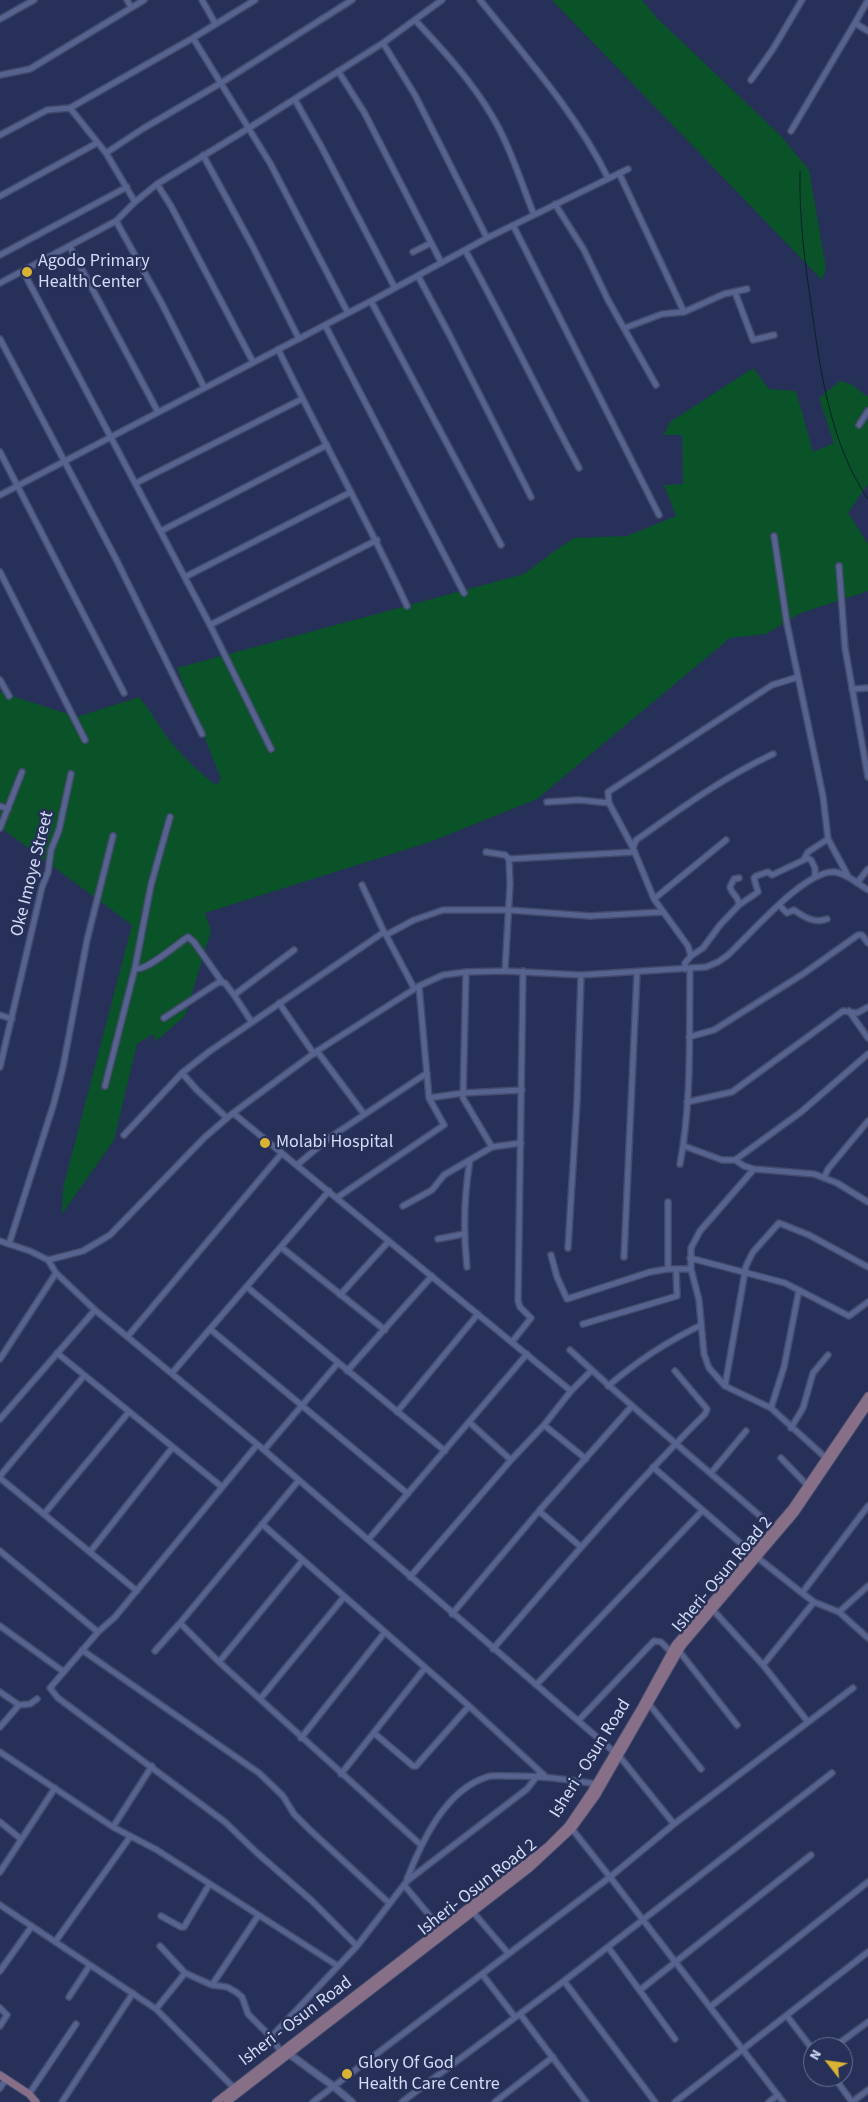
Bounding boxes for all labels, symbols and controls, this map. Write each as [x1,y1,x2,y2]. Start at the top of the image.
place label: Agodo Primary Health Center [38,251,150,294]
marker: Agodo Primary Health Center [20,265,34,279]
street label: Oke Imoye Street [7,809,59,939]
place label: Molabi Hospital [276,1132,393,1154]
marker: Molabi Hospital [258,1136,272,1150]
street label: Isheri- Osun Road 2 [668,1513,778,1637]
street label: Isheri - Osun Road [546,1696,636,1822]
street label: Isheri- Osun Road 2 [414,1835,542,1941]
street label: Isheri - Osun Road [235,1973,357,2071]
north arrow [803,2037,853,2087]
text: N [805,2046,827,2064]
place label: Glory Of God Health Care Centre [358,2053,500,2096]
marker: Glory Of God Health Care Centre [340,2067,354,2081]

